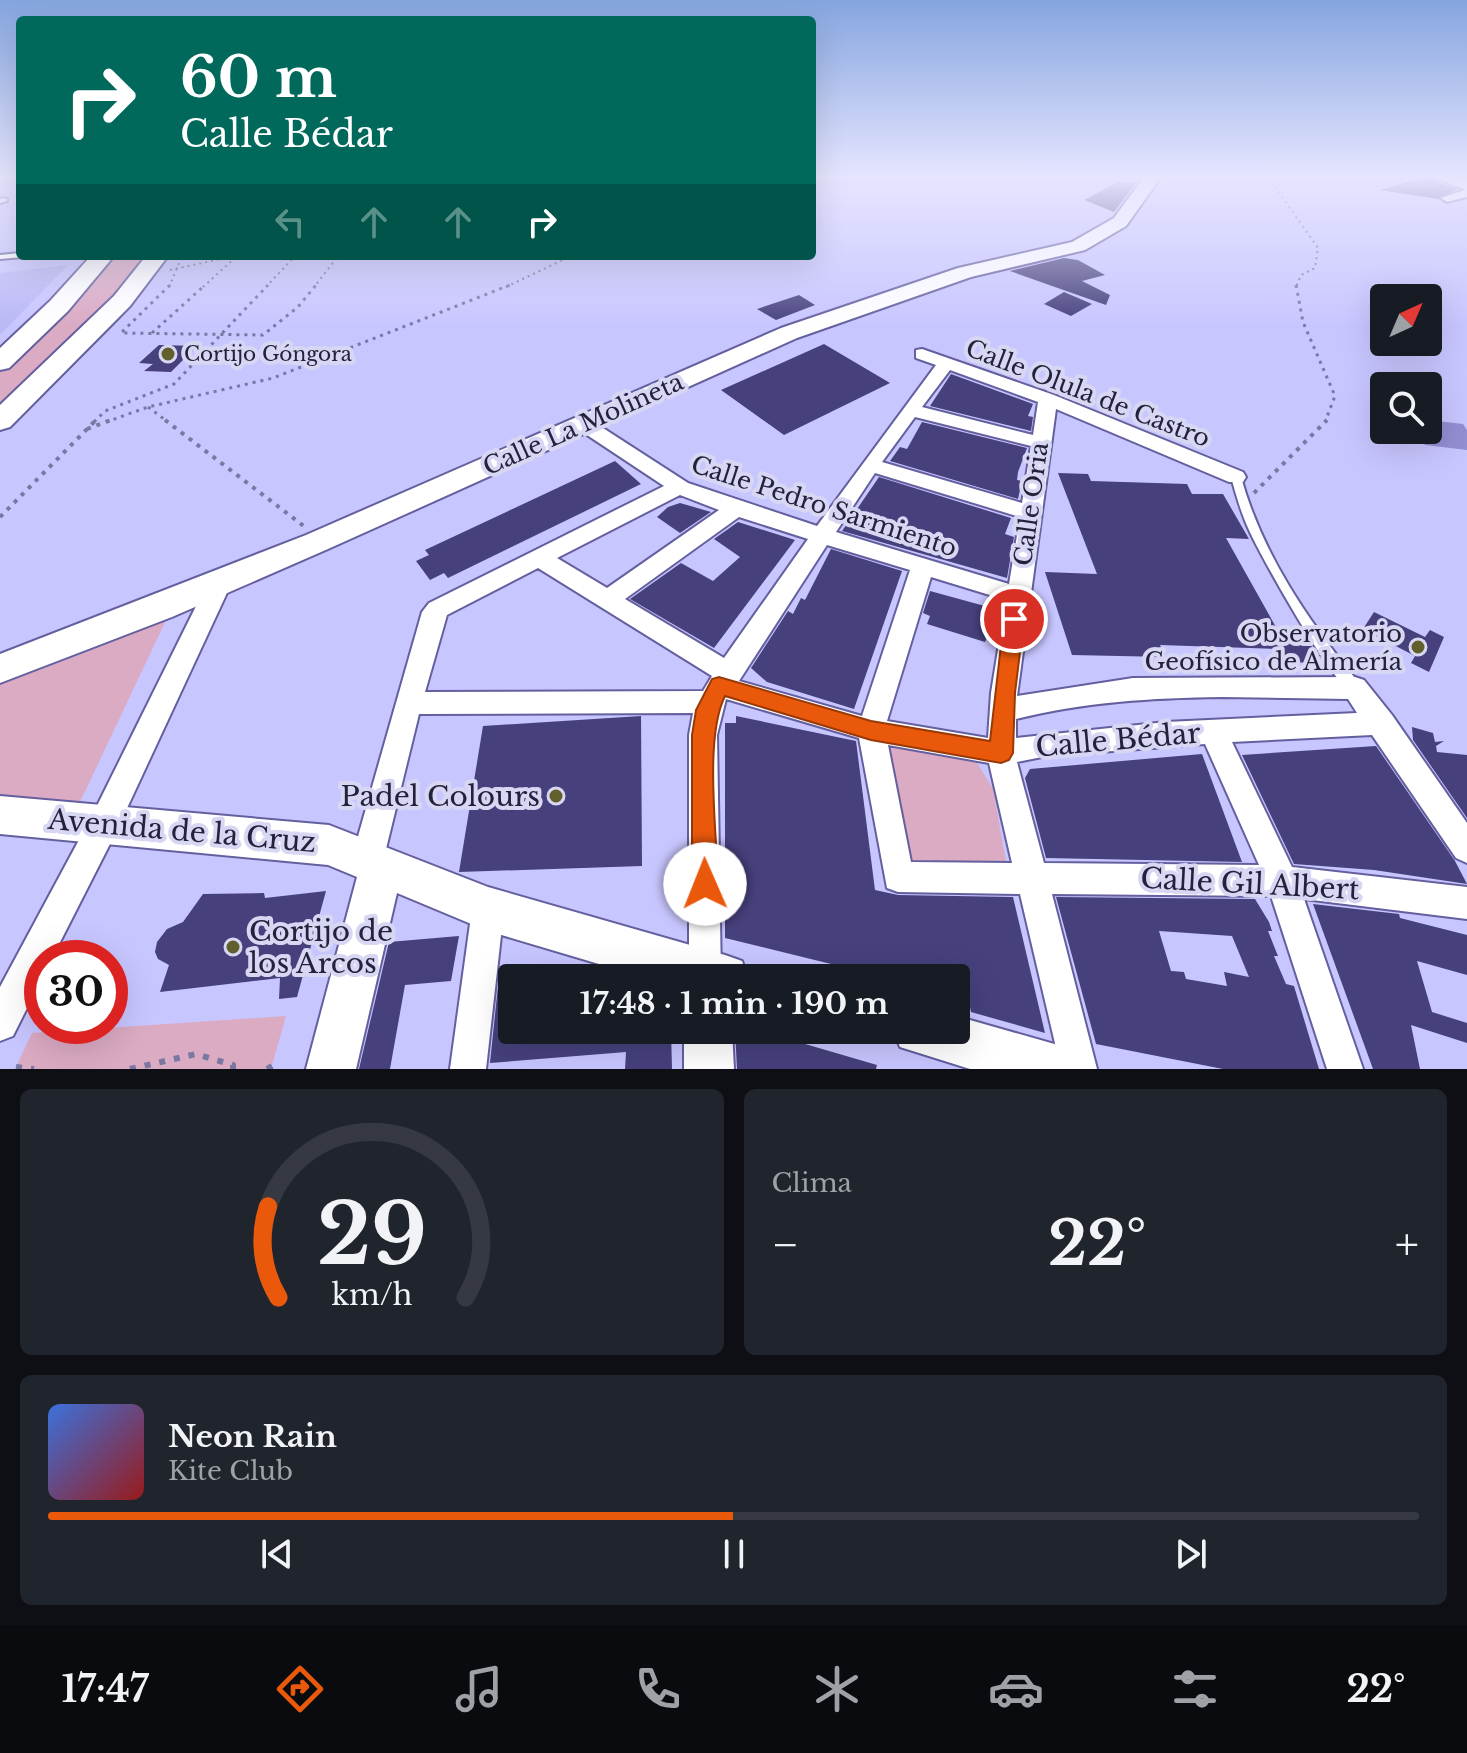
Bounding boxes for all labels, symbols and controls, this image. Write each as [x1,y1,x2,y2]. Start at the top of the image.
text: 60 m [180,43,337,112]
icon: right [48,48,152,152]
text: Calle Bédar [180,112,393,157]
icon: left [268,200,312,244]
icon: ahead [352,200,396,244]
icon: ahead [436,200,480,244]
icon: right [520,200,564,244]
north arrow [1370,284,1442,356]
map controls [1370,284,1442,444]
street label: Calle Olula de Castro [962,333,1214,453]
place label: Cortijo Góngora [184,342,353,366]
marker: Cortijo Góngora [159,345,177,363]
street label: Calle La Molineta [478,367,688,481]
button: search [1370,372,1442,444]
street label: Calle Oria [1008,440,1054,568]
street label: Calle Pedro Sarmiento [688,449,960,563]
pin [980,585,1048,653]
icon: arrive [992,597,1036,641]
place label: Observatorio Geofísico de Almería [1144,619,1403,676]
marker: Observatorio Geofísico de Almería [1409,638,1427,656]
street label: Calle Bédar [1034,715,1203,765]
place label: Padel Colours [340,779,540,814]
marker: Padel Colours [547,787,565,805]
street label: Avenida de la Cruz [45,802,318,860]
position arrow [663,842,747,926]
street label: Calle Gil Albert [1140,861,1361,907]
place label: Cortijo de los Arcos [249,914,393,981]
marker: Cortijo de los Arcos [224,938,242,956]
speed limit sign: 30 [24,940,128,1044]
text: 17:48 · 1 min · 190 m [580,985,888,1022]
text: Clima [772,1167,852,1199]
text: 29 [317,1183,427,1286]
text: 22° [1048,1207,1146,1281]
text: − [772,1217,799,1272]
text: + [1395,1217,1419,1272]
text: km/h [331,1277,412,1313]
text: Neon Rain [168,1418,337,1455]
text: Kite Club [168,1455,293,1487]
icon: previous [255,1532,299,1576]
icon: pause [712,1532,756,1576]
icon: next [1169,1532,1213,1576]
icon: directions [272,1661,328,1717]
icon: music [451,1661,507,1717]
icon: phone [630,1661,686,1717]
icon: climate [809,1661,865,1717]
icon: car [988,1661,1044,1717]
icon: filters [1167,1661,1223,1717]
text: 17:47 [62,1667,149,1712]
text: 22° [1346,1667,1405,1712]

